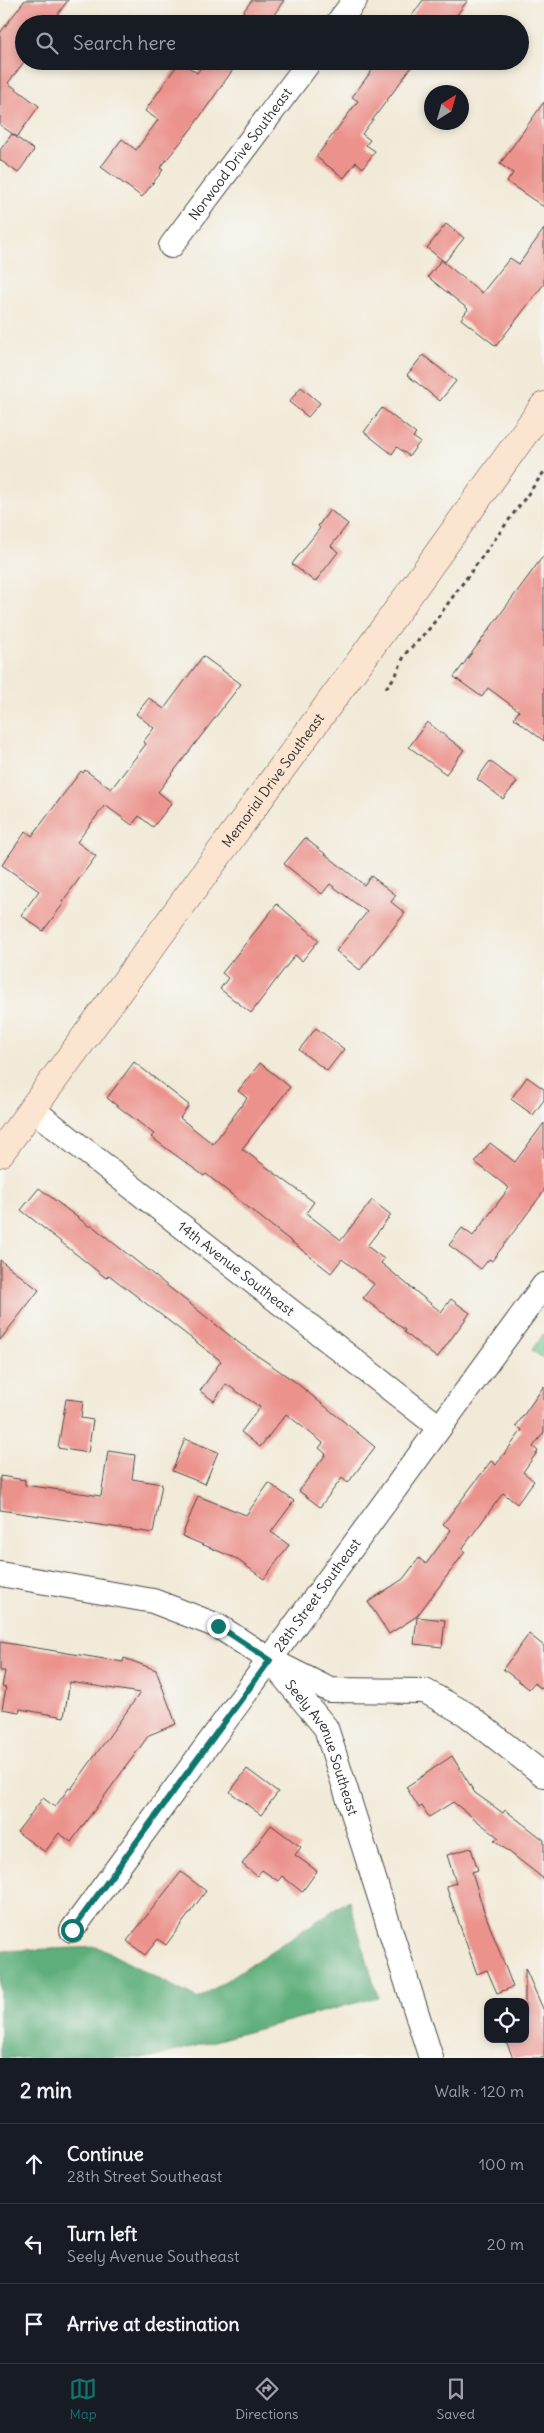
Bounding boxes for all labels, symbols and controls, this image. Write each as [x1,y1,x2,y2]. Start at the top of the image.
search box [15,15,529,70]
icon: search [33,29,61,57]
text: Search here [73,31,176,55]
street label: Norwood Drive Southeast [184,84,296,224]
north arrow [424,85,469,130]
street label: Memorial Drive Southeast [218,709,328,851]
street label: 14th Avenue Southeast [174,1217,298,1320]
street label: 28th Street Southeast [270,1535,365,1655]
route end [207,1615,230,1638]
street label: Seely Avenue Southeast [281,1676,362,1818]
route start [61,1919,84,1942]
map controls [484,1998,529,2043]
button: locate [484,1998,529,2043]
text: 2 min [20,2077,72,2104]
text: Walk · 120 m [434,2081,524,2101]
text: Continue [67,2142,144,2166]
icon: ahead [20,2150,48,2178]
text: 100 m [479,2154,524,2174]
text: 28th Street Southeast [67,2166,222,2186]
text: Turn left [67,2222,137,2246]
icon: left [20,2230,48,2258]
text: 20 m [487,2234,524,2254]
text: Seely Avenue Southeast [67,2246,239,2266]
icon: arrive [20,2310,48,2338]
text: Arrive at destination [67,2312,240,2336]
tab: Map [69,2375,97,2423]
tab: Directions [235,2375,298,2423]
tab: Saved [437,2375,475,2423]

